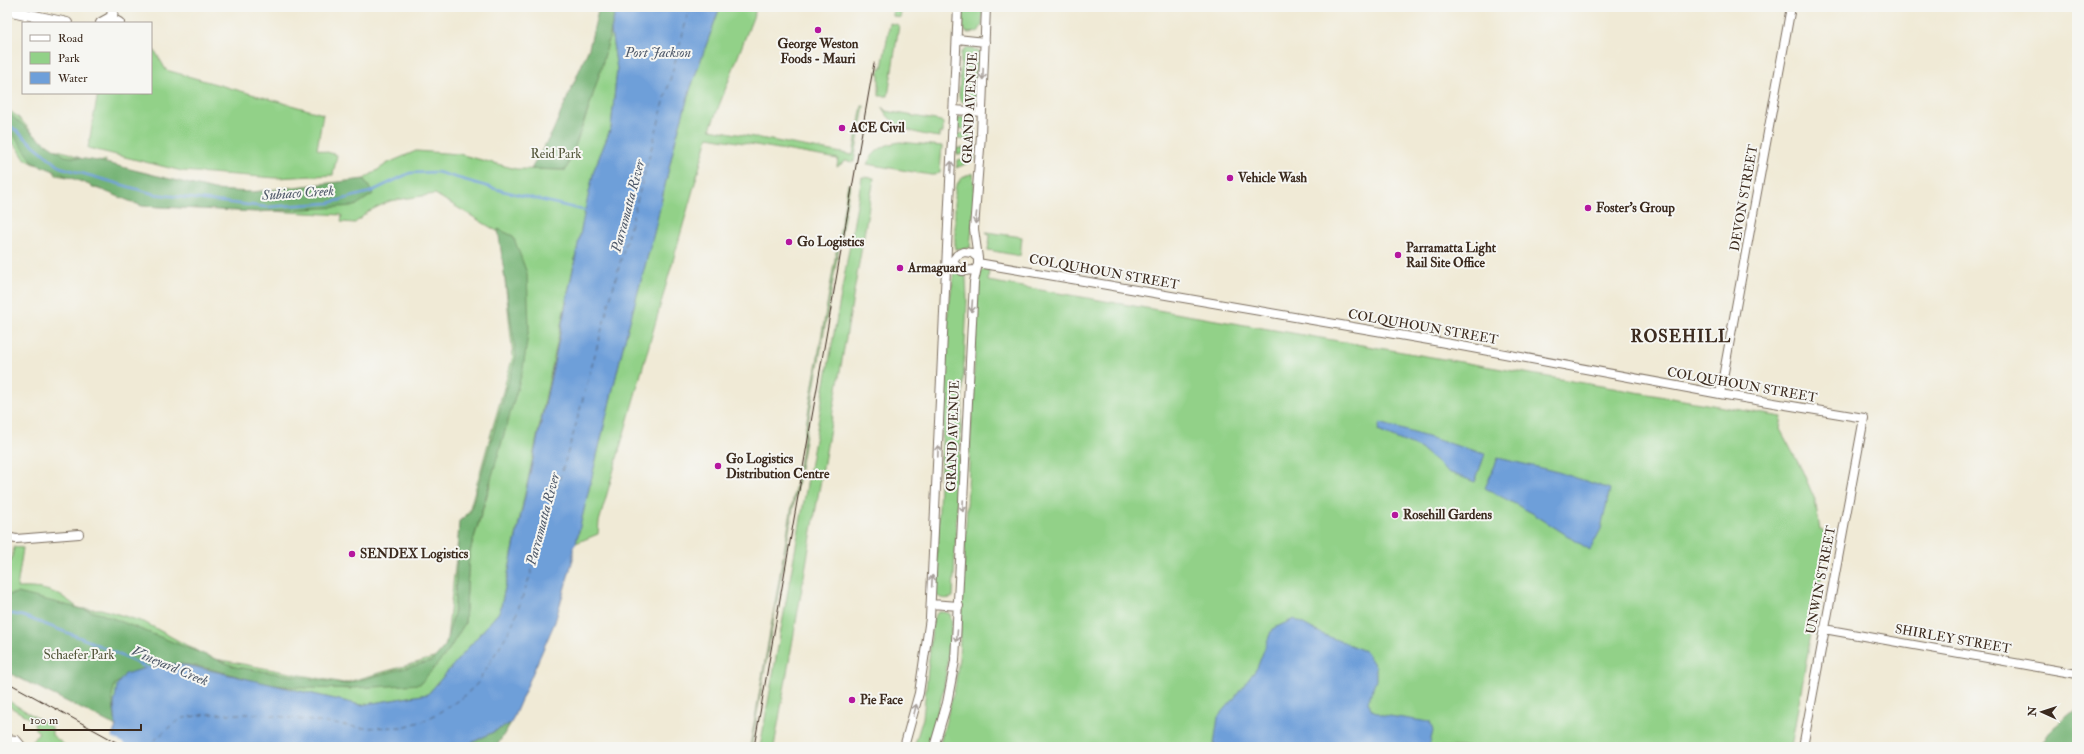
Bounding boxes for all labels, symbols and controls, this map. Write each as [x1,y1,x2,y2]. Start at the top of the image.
legend [22,22,152,94]
marker: George Weston Foods - Mauri [813,25,823,35]
text: Road [58,31,83,46]
place label: George Weston Foods - Mauri [777,36,859,67]
water label: Port Jackson [624,44,692,61]
text: Park [58,51,80,66]
street label: GRAND AVENUE [959,52,981,164]
one-way arrow [980,67,987,80]
text: Water [57,71,88,86]
place label: ACE Civil [849,120,906,136]
marker: ACE Civil [837,123,847,133]
street label: DEVON STREET [1727,143,1761,253]
park label: Reid Park [531,146,582,162]
water label: Parramatta River [607,157,649,255]
one-way arrow [947,161,955,174]
place label: Vehicle Wash [1237,170,1307,186]
marker: Vehicle Wash [1225,173,1235,183]
water label: Subiaco Creek [260,182,335,204]
place label: Foster's Group [1596,200,1675,217]
marker: Foster's Group [1583,203,1593,213]
one-way arrow [972,211,979,224]
place label: Go Logistics [797,234,865,251]
marker: Go Logistics [784,237,794,247]
place label: Parramatta Light Rail Site Office [1406,240,1497,271]
marker: Parramatta Light Rail Site Office [1393,250,1403,260]
street label: COLQUHOUN STREET [1028,251,1181,293]
place label: Armaguard [907,260,967,277]
marker: Armaguard [895,263,905,273]
one-way arrow [969,299,976,312]
street label: COLQUHOUN STREET [1347,306,1500,348]
district label: ROSEHILL [1631,326,1731,347]
street label: COLQUHOUN STREET [1666,364,1819,406]
street label: GRAND AVENUE [943,380,963,492]
one-way arrow [935,445,942,458]
place label: Go Logistics Distribution Centre [726,451,830,482]
marker: Go Logistics Distribution Centre [713,461,723,471]
water label: Parramatta River [522,470,564,568]
one-way arrow [959,499,966,512]
place label: Rosehill Gardens [1403,507,1493,523]
marker: Rosehill Gardens [1390,510,1400,520]
street label: UNWIN STREET [1803,524,1839,636]
place label: SENDEX Logistics [360,546,469,563]
marker: SENDEX Logistics [347,549,357,559]
one-way arrow [928,575,936,588]
street label: SHIRLEY STREET [1894,621,2013,657]
one-way arrow [953,629,960,642]
water label: Vineyard Creek [129,642,211,690]
park label: Schaefer Park [44,647,115,663]
place label: Pie Face [860,692,904,708]
north arrow [2022,692,2062,732]
marker: Pie Face [847,695,857,705]
one-way arrow [912,703,920,716]
text: N [2026,705,2039,718]
scale bar [24,706,141,732]
text: 100 m [30,713,59,728]

